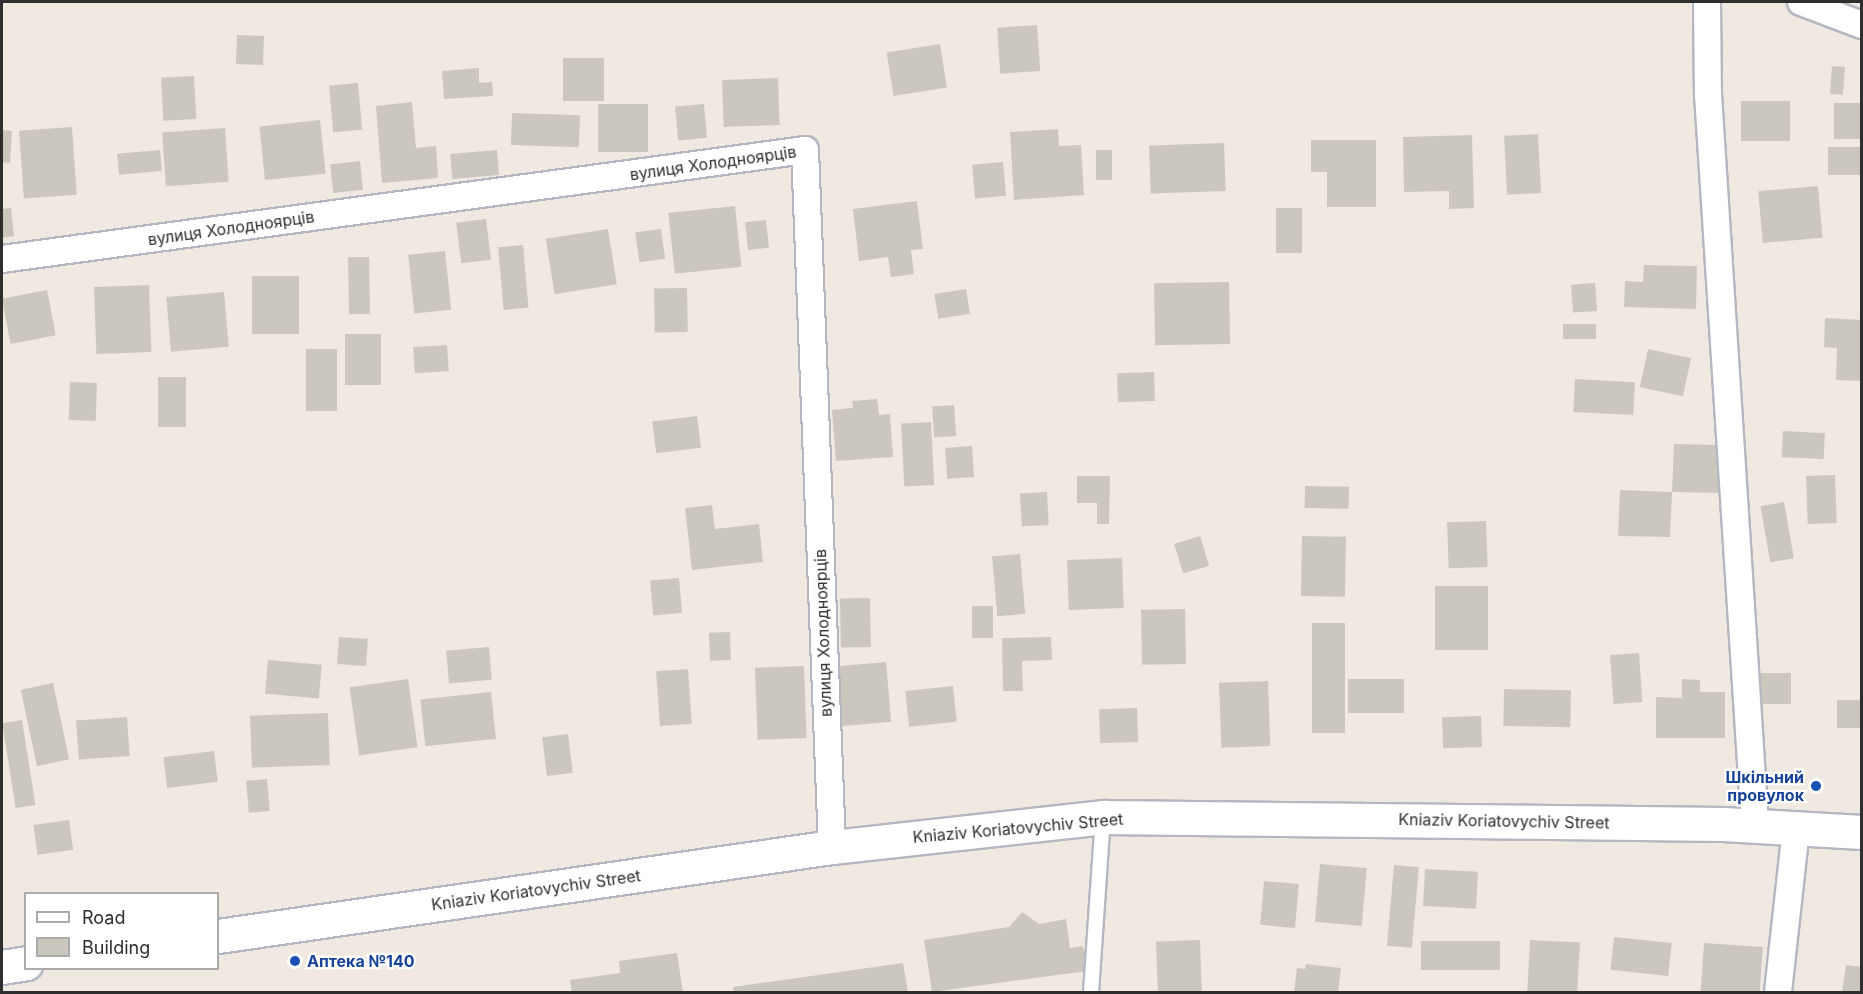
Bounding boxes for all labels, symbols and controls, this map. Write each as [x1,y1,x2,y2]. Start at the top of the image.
street label: вулиця Холодноярців [628,142,798,184]
street label: вулиця Холодноярців [146,207,316,249]
street label: вулиця Холодноярців [810,549,836,717]
place label: Шкільний провулок [1726,767,1804,805]
marker: Шкільний провулок [1809,779,1823,793]
street label: Kniaziv Koriatovychiv Street [912,809,1124,847]
street label: Kniaziv Koriatovychiv Street [1398,810,1610,832]
street label: Kniaziv Koriatovychiv Street [430,866,642,914]
legend [24,892,219,970]
text: Road [82,907,125,928]
text: Building [82,937,150,958]
place label: Аптека №140 [307,951,415,971]
marker: Аптека №140 [288,954,302,968]

